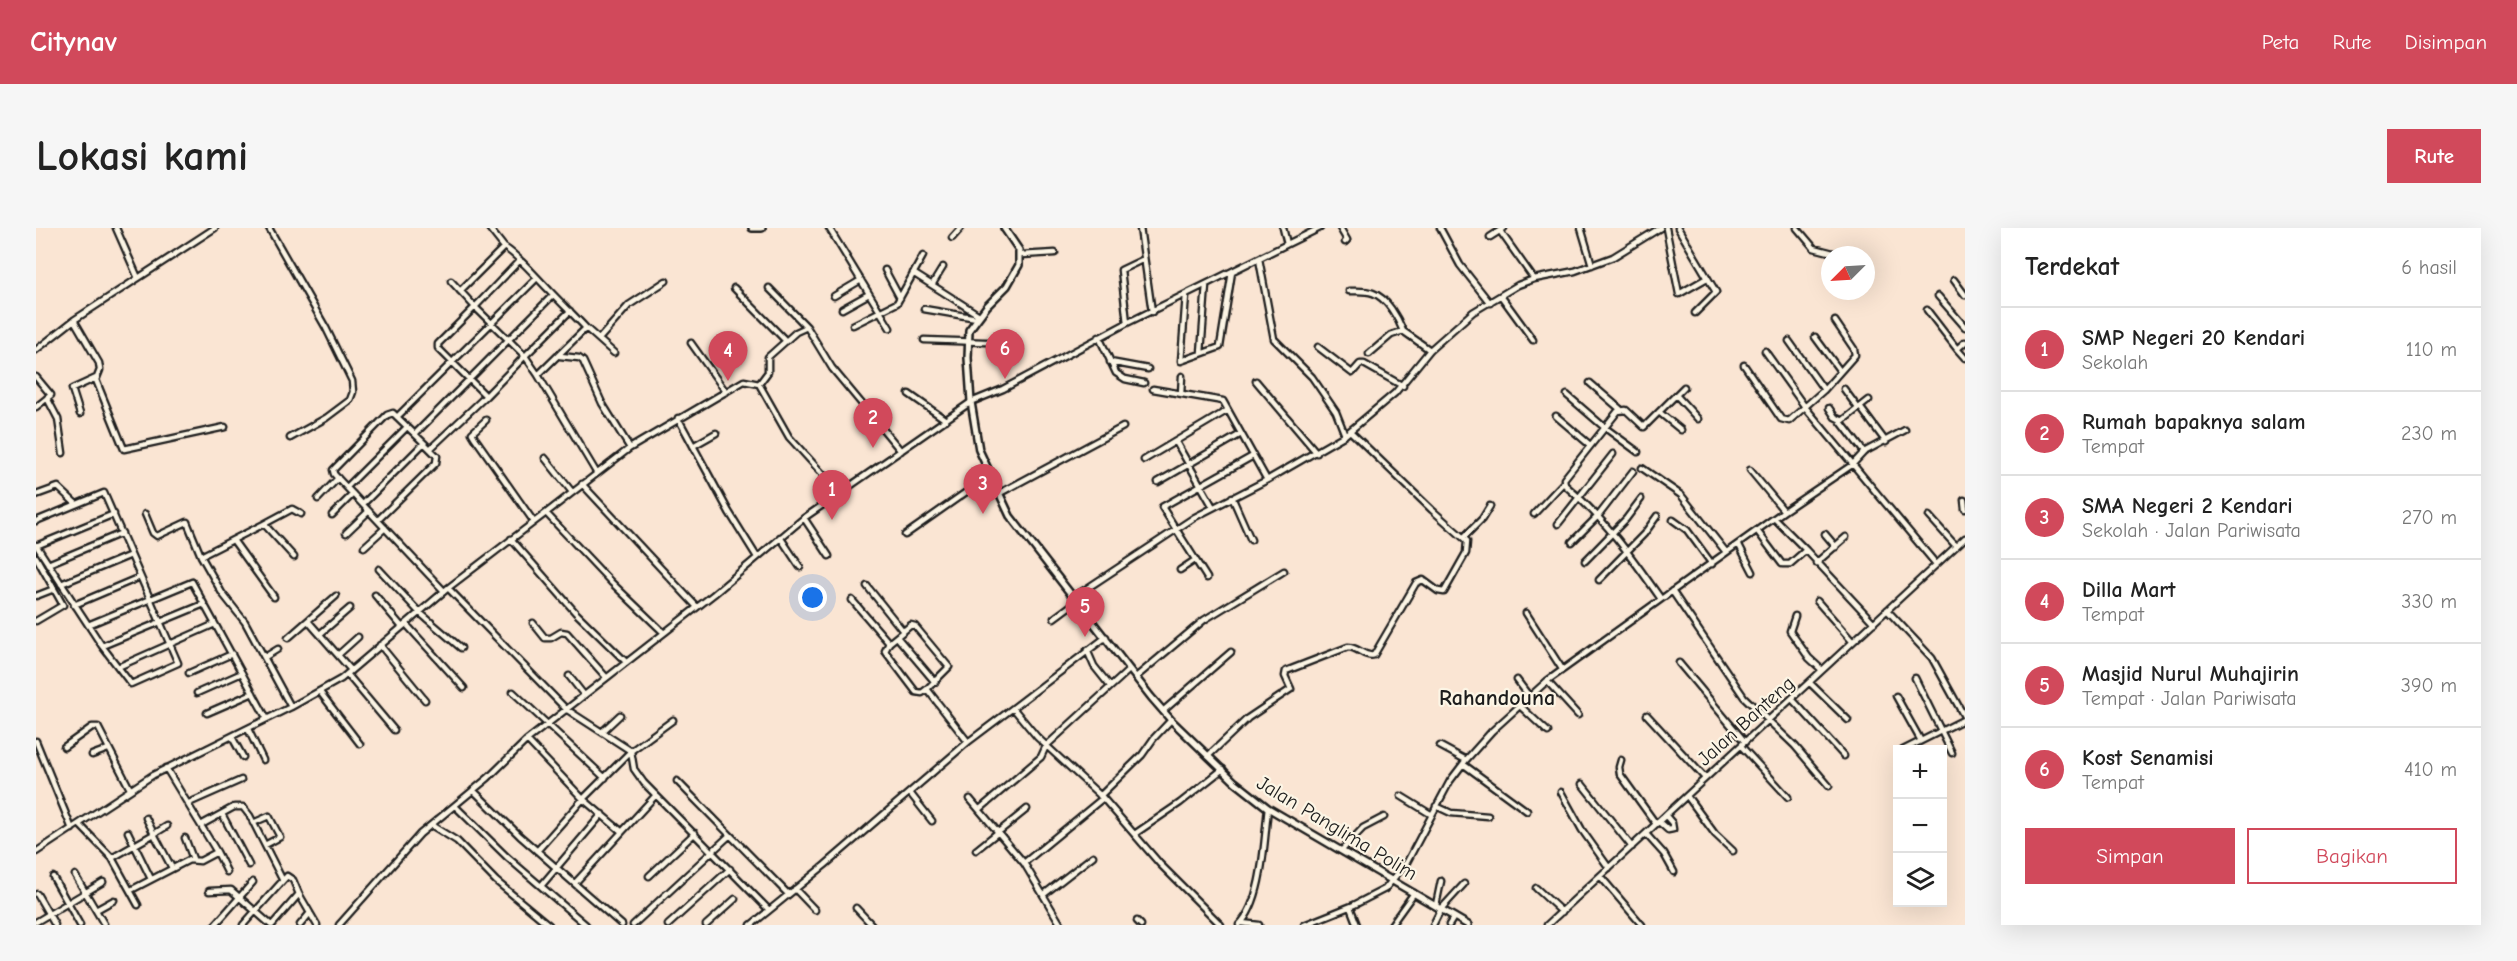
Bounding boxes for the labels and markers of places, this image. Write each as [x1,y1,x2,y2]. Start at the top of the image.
pin: 6 [986,330,1024,379]
pin: 4 [708,332,748,381]
pin: 2 [854,398,892,448]
pin: 3 [964,464,1002,514]
pin: 1 [812,470,852,520]
pin: 5 [1066,588,1104,637]

